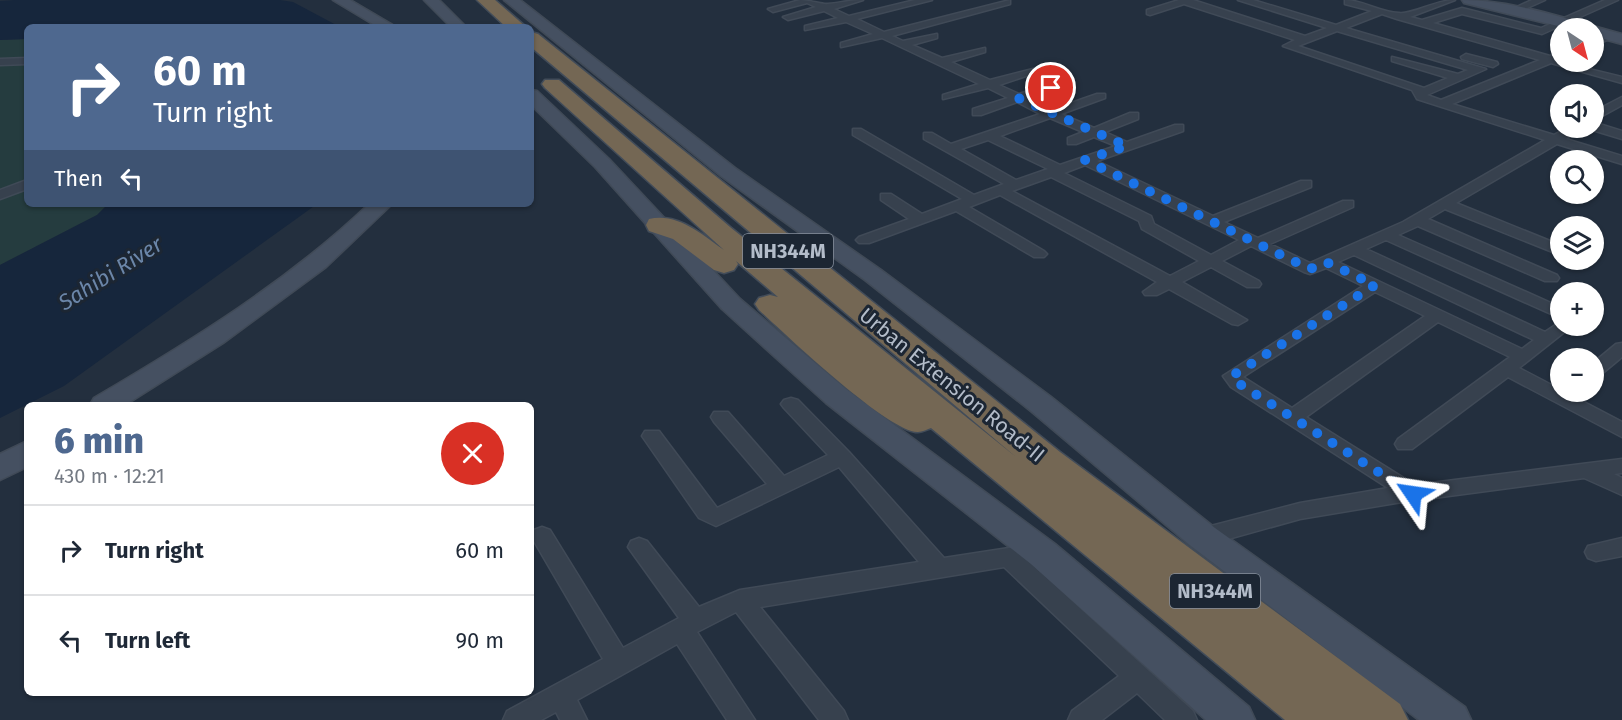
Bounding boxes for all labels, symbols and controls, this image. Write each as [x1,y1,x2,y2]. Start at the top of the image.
north arrow [1550,18,1604,72]
map controls [1550,18,1604,402]
text: 60 m [153,46,247,96]
icon: right [54,48,132,126]
pin [1025,62,1076,113]
icon: arrive [1034,71,1067,104]
button: sound [1550,84,1604,138]
text: Turn right [153,97,273,129]
button: search [1550,150,1604,204]
icon: left [115,162,148,195]
text: Then [54,165,103,192]
button: layers [1550,216,1604,270]
water label: Sahibi River [52,231,168,317]
road number: NH344M [743,234,833,268]
button: + [1550,282,1604,336]
street label: Urban Extension Road-II [854,302,1050,468]
button: − [1550,348,1604,402]
text: 6 min [54,419,144,463]
button: close [441,422,504,485]
position arrow [1381,462,1445,526]
text: 430 m · 12:21 [54,464,165,488]
icon: right [54,534,87,567]
text: Turn right [105,537,204,564]
text: 60 m [455,537,504,564]
road number: NH344M [1170,574,1260,608]
icon: left [54,624,87,657]
text: Turn left [105,627,190,654]
text: 90 m [455,627,504,654]

